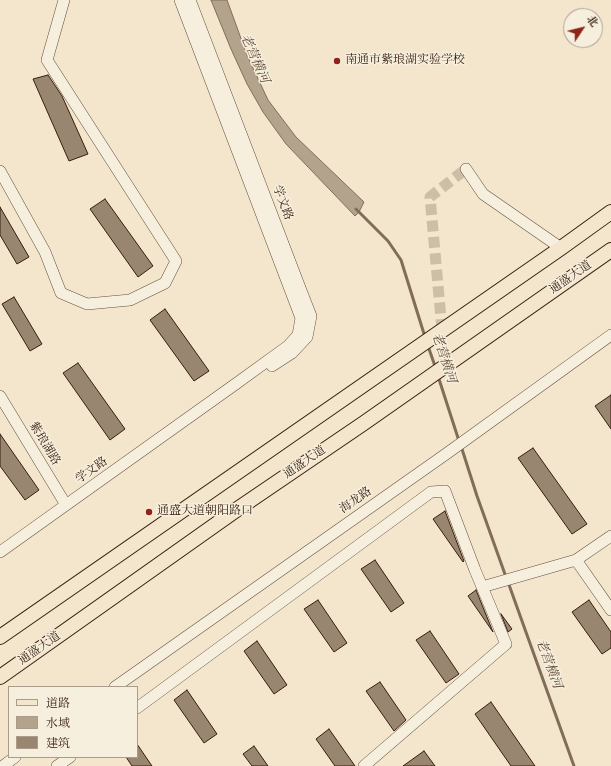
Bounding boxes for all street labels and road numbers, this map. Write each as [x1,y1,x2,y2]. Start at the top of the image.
street label: 学文路 [269,184,295,222]
street label: 通盛大道 [547,258,595,298]
street label: 紫琅湖路 [25,420,63,468]
street label: 通盛大道 [281,444,329,482]
street label: 学文路 [73,455,111,487]
street label: 海龙路 [337,485,375,517]
street label: 通盛大道 [16,629,64,669]

